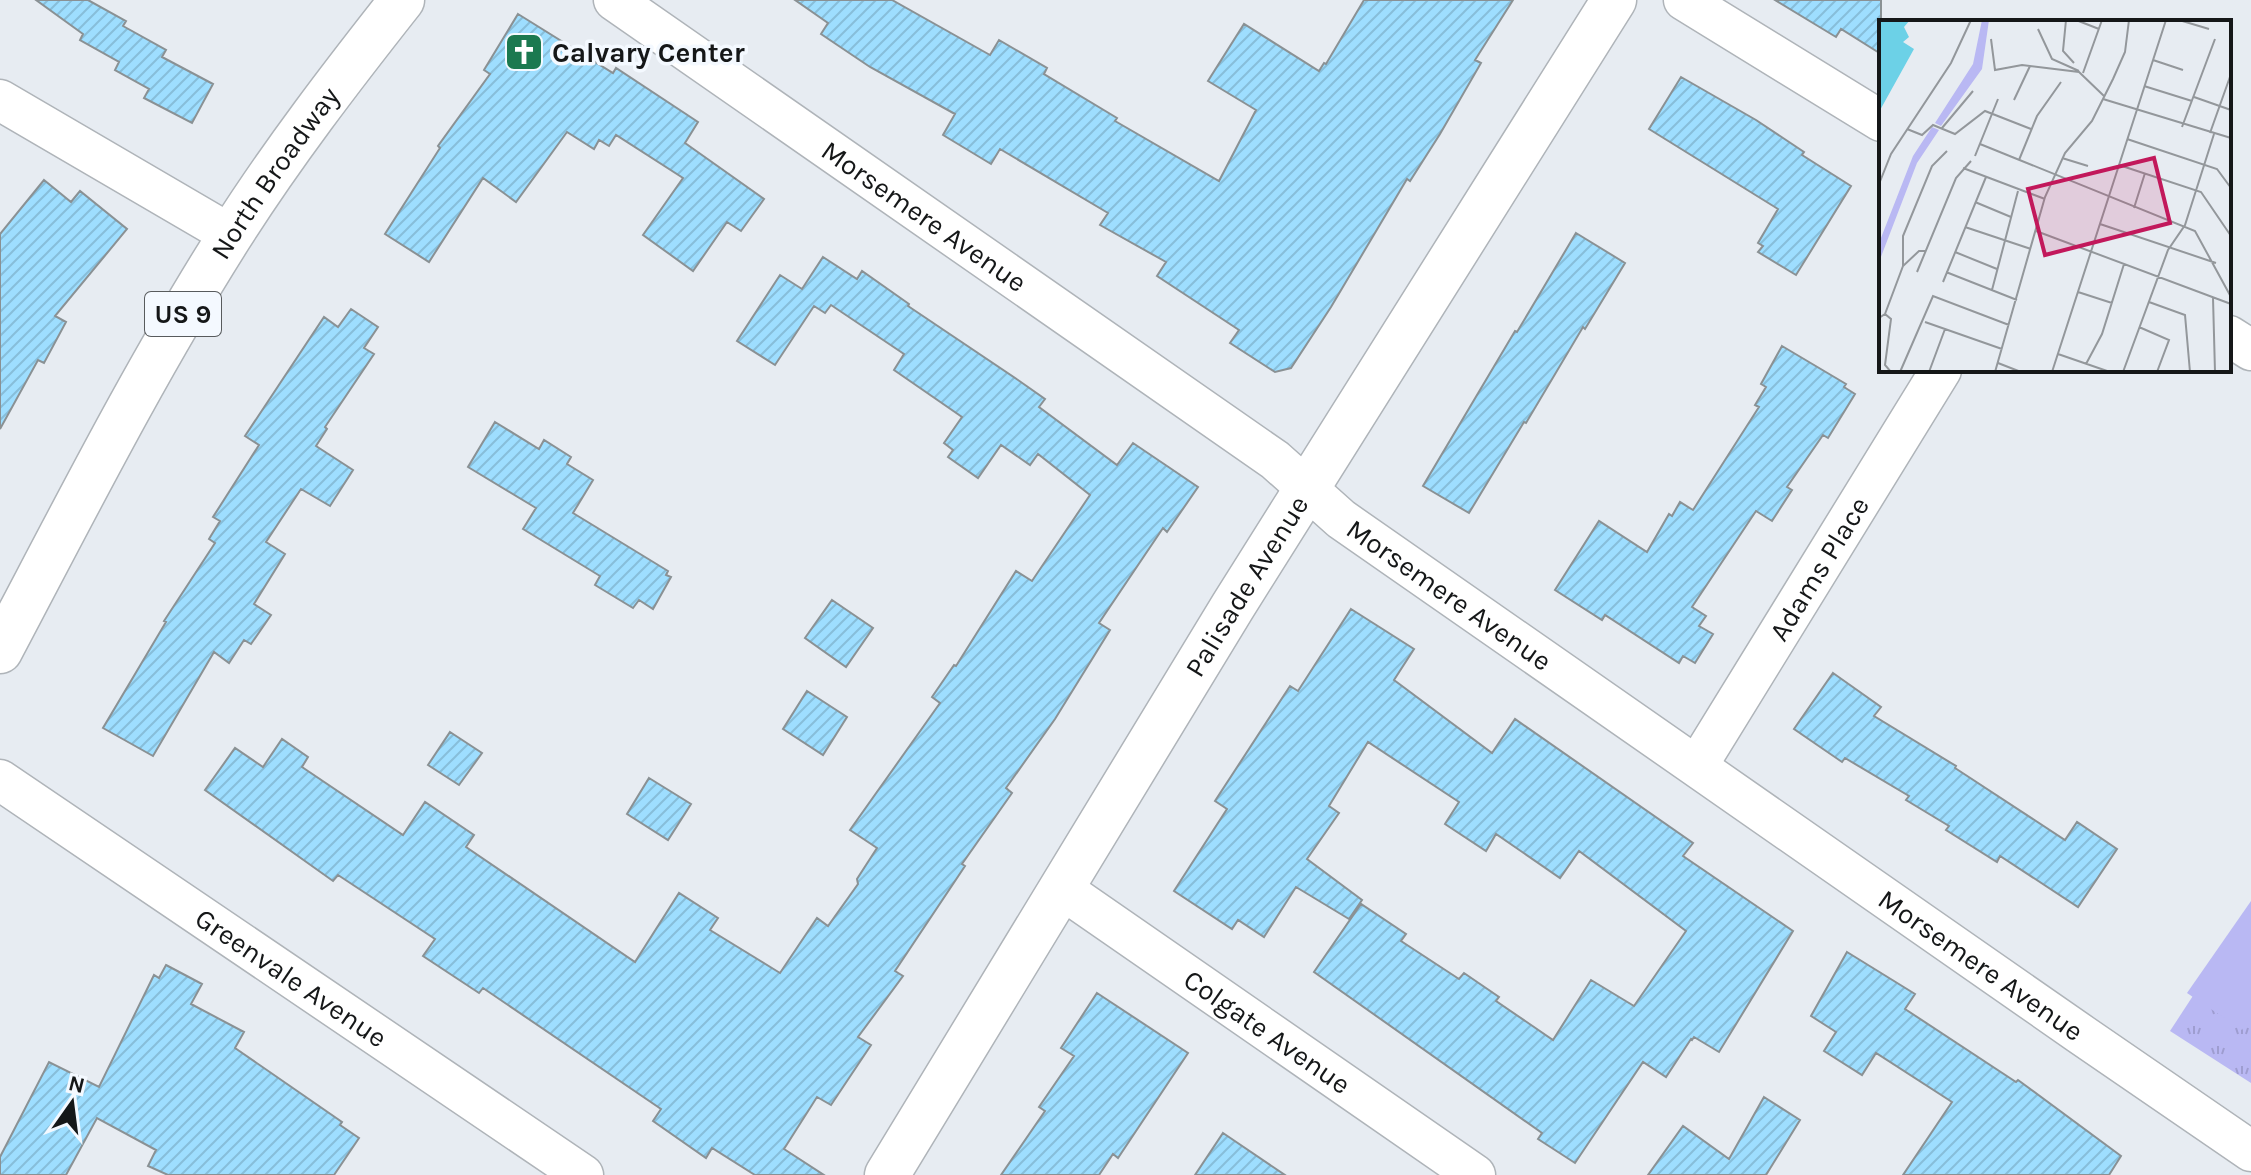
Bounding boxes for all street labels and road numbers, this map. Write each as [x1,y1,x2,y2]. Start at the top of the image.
street label: North Broadway [204,80,346,265]
street label: Morsemere Avenue [815,134,1033,299]
road number: US 9 [145,292,221,336]
street label: Palisade Avenue [1178,489,1315,683]
street label: Adams Place [1762,491,1876,647]
street label: Morsemere Avenue [1340,512,1558,678]
street label: Morsemere Avenue [1872,883,2090,1048]
street label: Greenvale Avenue [189,901,393,1054]
street label: Colgate Avenue [1178,963,1357,1101]

